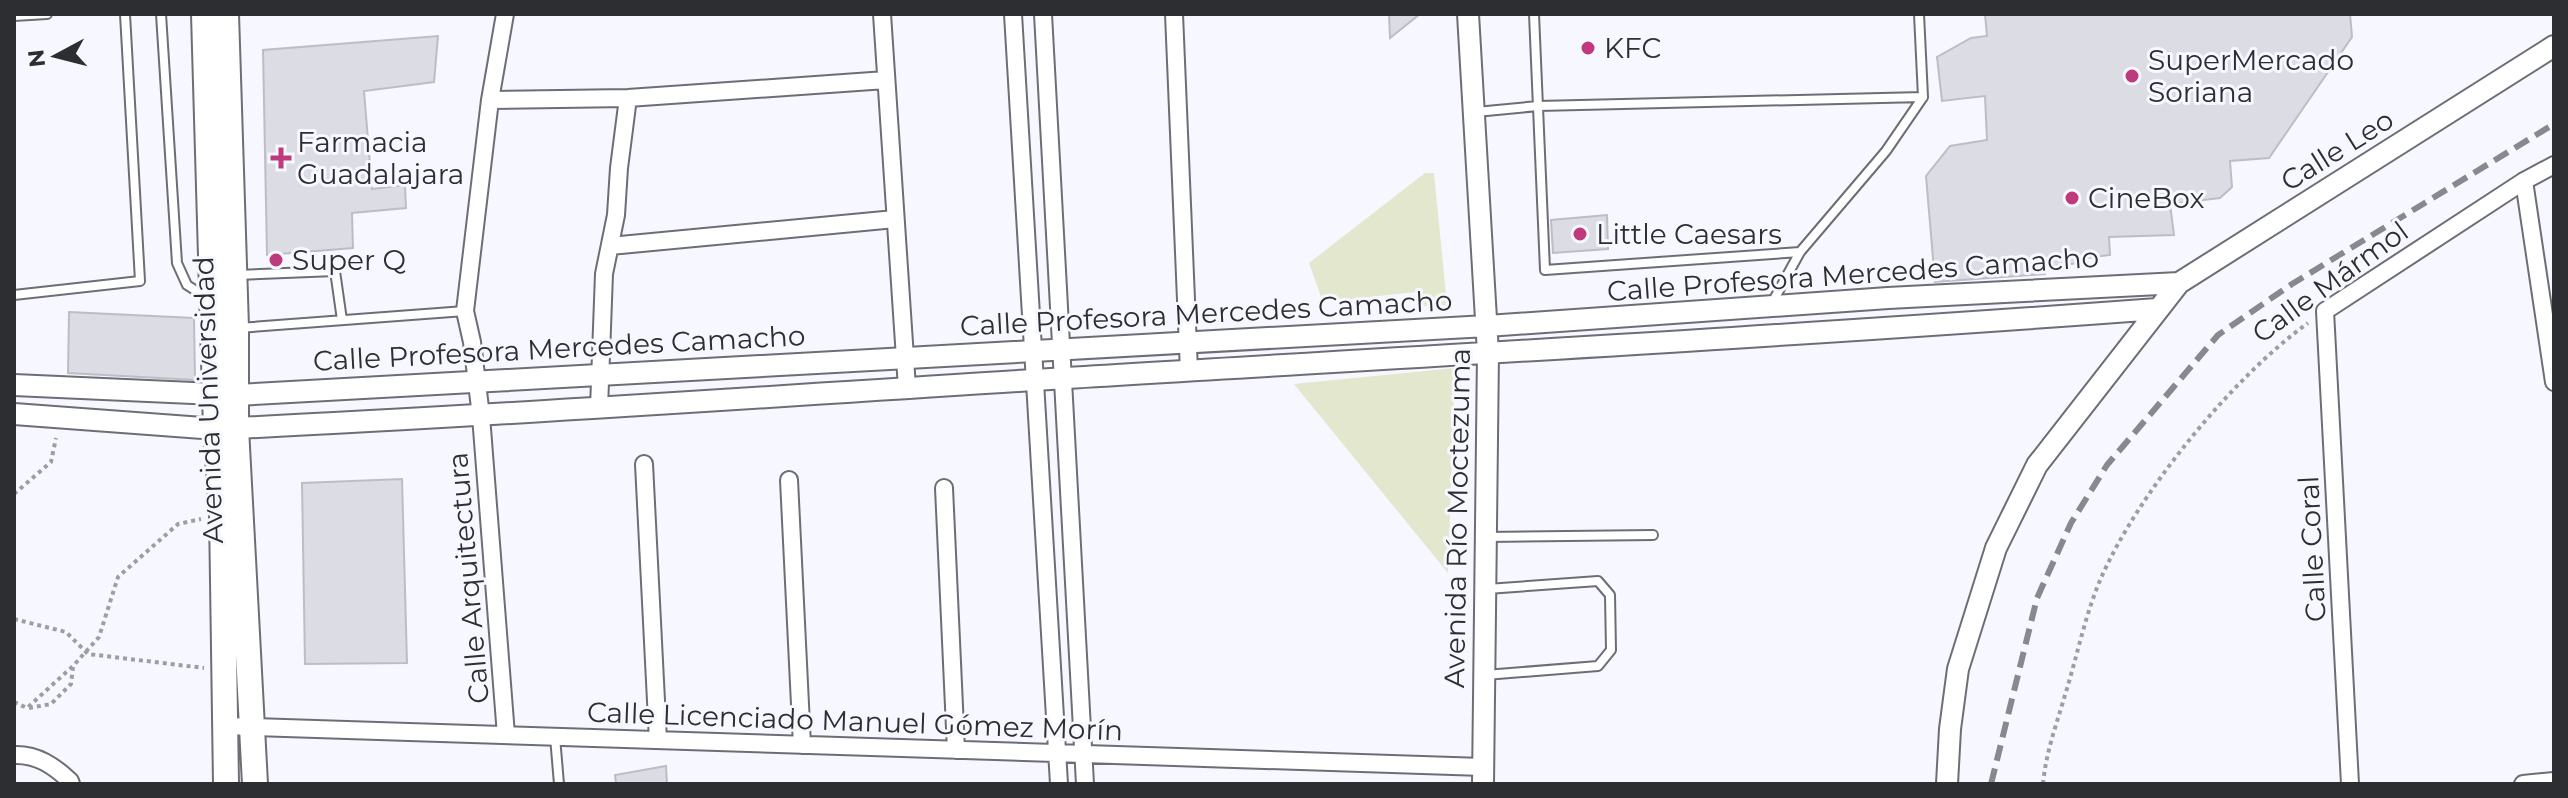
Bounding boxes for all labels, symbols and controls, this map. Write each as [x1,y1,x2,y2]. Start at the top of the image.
north arrow [16,16,96,96]
place label: KFC [1604,31,1661,65]
marker: KFC [1579,39,1597,57]
place label: SuperMercado Soriana [2148,43,2354,109]
text: N [22,48,51,69]
marker: SuperMercado Soriana [2123,67,2141,85]
street label: Calle Leo [2274,102,2400,198]
place label: Farmacia Guadalajara [297,125,464,191]
marker: Farmacia Guadalajara [272,149,290,167]
place label: CineBox [2088,181,2204,215]
marker: CineBox [2063,189,2081,207]
street label: Calle Mármol [2245,214,2415,350]
place label: Little Caesars [1596,217,1782,251]
marker: Little Caesars [1571,225,1589,243]
street label: Calle Profesora Mercedes Camacho [1606,240,2100,308]
place label: Super Q [292,243,406,277]
marker: Super Q [267,251,285,269]
street label: Avenida Universidad [186,256,230,544]
street label: Calle Profesora Mercedes Camacho [959,283,1453,343]
street label: Calle Profesora Mercedes Camacho [312,318,806,378]
street label: Avenida Río Moctezuma [1437,348,1477,688]
street label: Calle Arquitectura [440,451,496,705]
street label: Calle Coral [2291,475,2333,623]
street label: Calle Licenciado Manuel Gómez Morín [586,695,1124,747]

